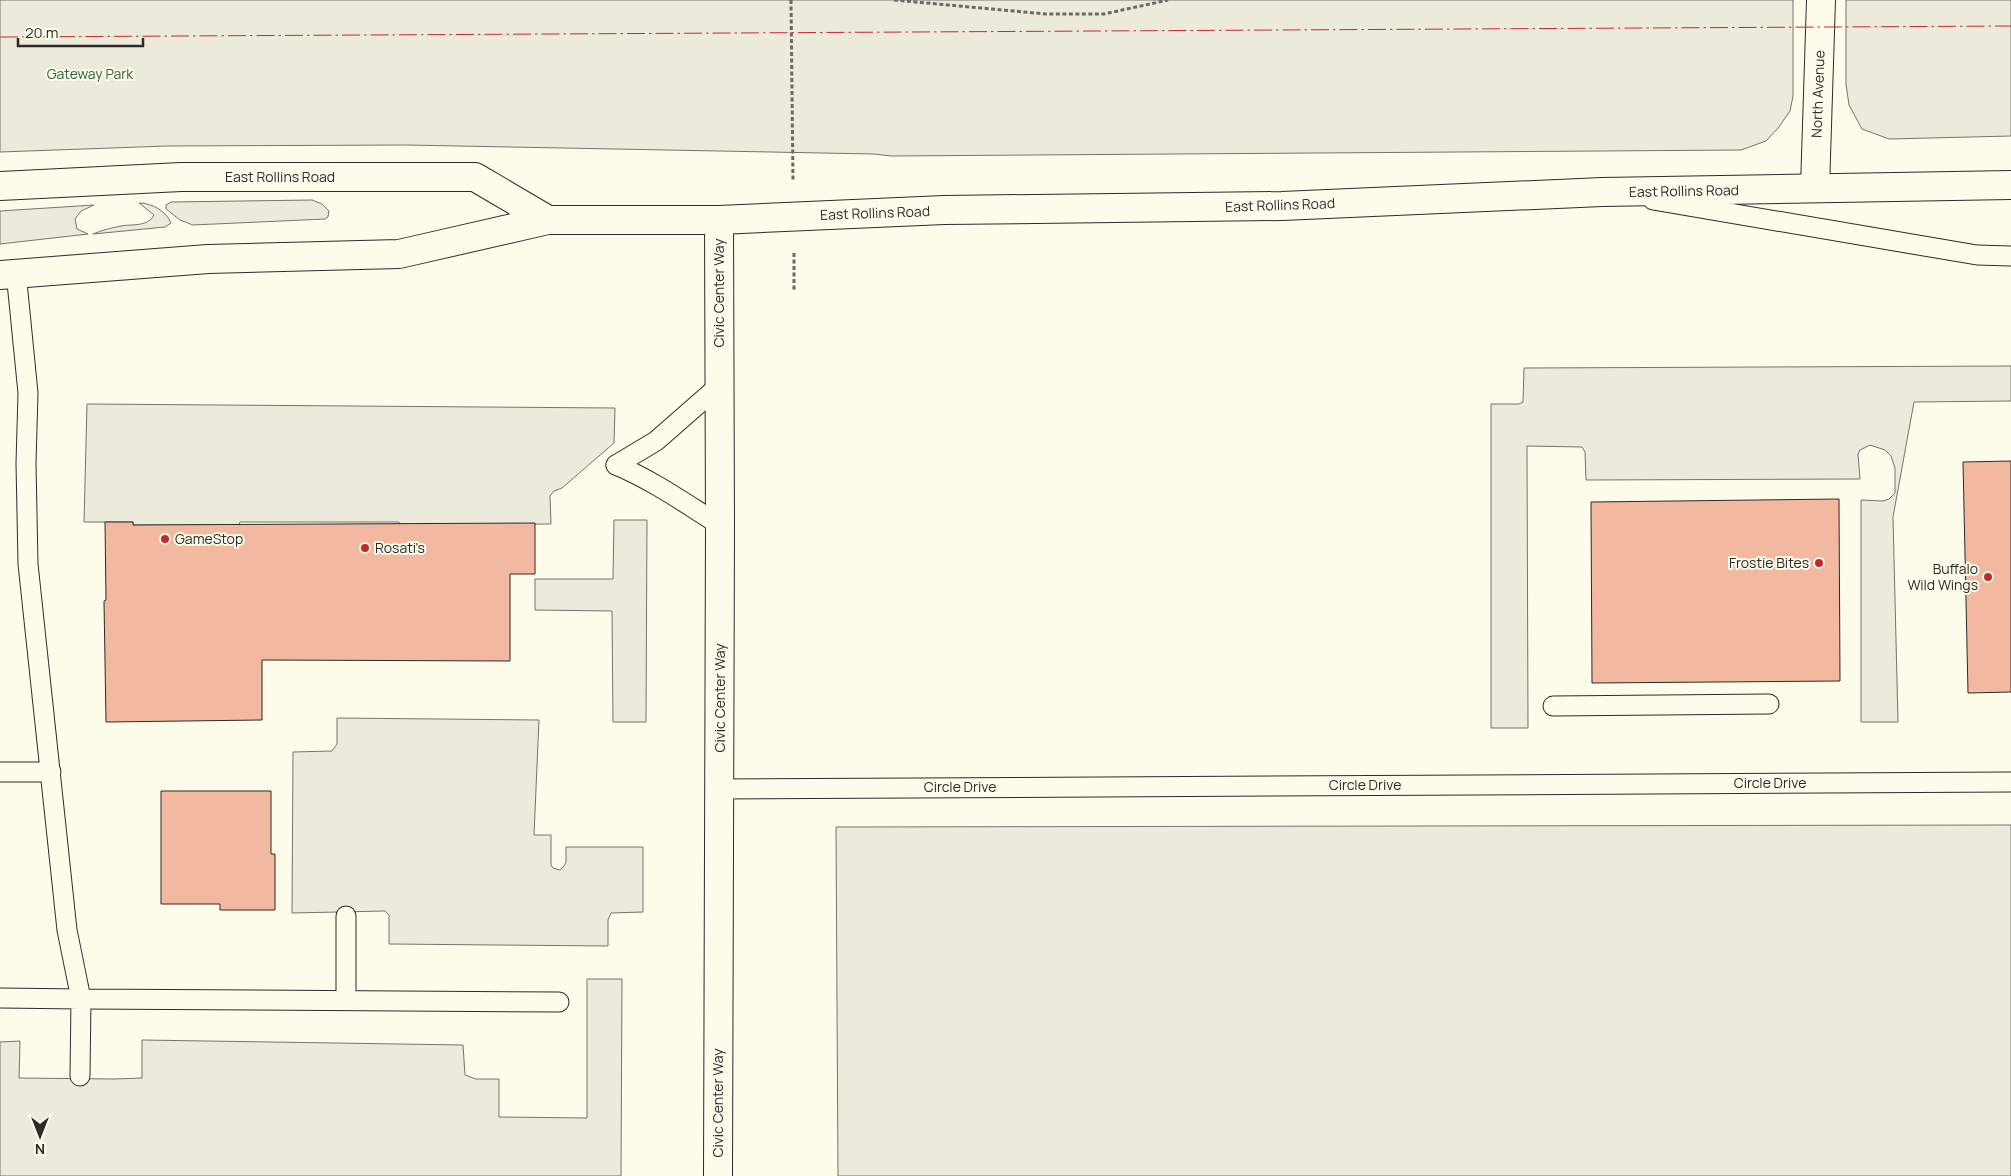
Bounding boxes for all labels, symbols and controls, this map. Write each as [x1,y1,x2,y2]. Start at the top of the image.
scale bar [18,15,142,47]
text: 20 m [25,22,58,43]
street label: North Avenue [1806,50,1829,138]
park label: Gateway Park [47,64,134,83]
street label: East Rollins Road [225,167,335,186]
street label: East Rollins Road [1629,180,1739,201]
street label: East Rollins Road [1225,193,1335,216]
street label: East Rollins Road [820,201,930,224]
street label: Civic Center Way [709,238,728,348]
place label: GameStop [175,529,243,548]
marker: GameStop [159,533,171,545]
place label: Rosati's [375,538,425,557]
marker: Rosati's [359,542,371,554]
place label: Frostie Bites [1729,553,1809,572]
marker: Frostie Bites [1813,557,1825,569]
place label: Buffalo Wild Wings [1908,559,1978,594]
marker: Buffalo Wild Wings [1982,571,1994,583]
street label: Civic Center Way [710,643,729,753]
street label: Circle Drive [1734,773,1806,792]
street label: Circle Drive [1329,775,1401,794]
street label: Circle Drive [924,777,996,796]
street label: Civic Center Way [708,1048,727,1158]
north arrow [15,1111,65,1161]
text: N [35,1140,45,1159]

